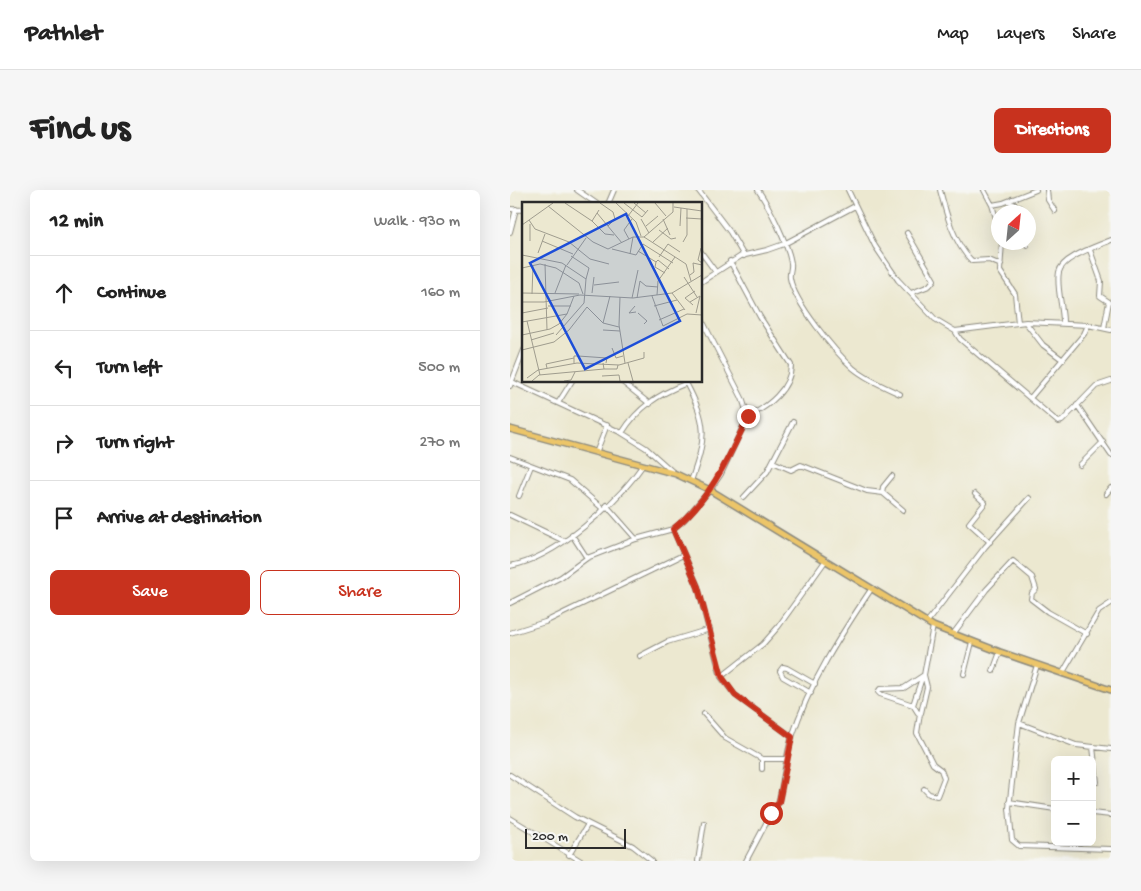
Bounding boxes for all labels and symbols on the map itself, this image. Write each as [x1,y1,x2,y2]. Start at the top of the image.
inset map [522,202,702,382]
north arrow [991,205,1036,250]
route end [737,405,760,428]
route start [760,802,783,825]
scale bar [525,826,626,849]

